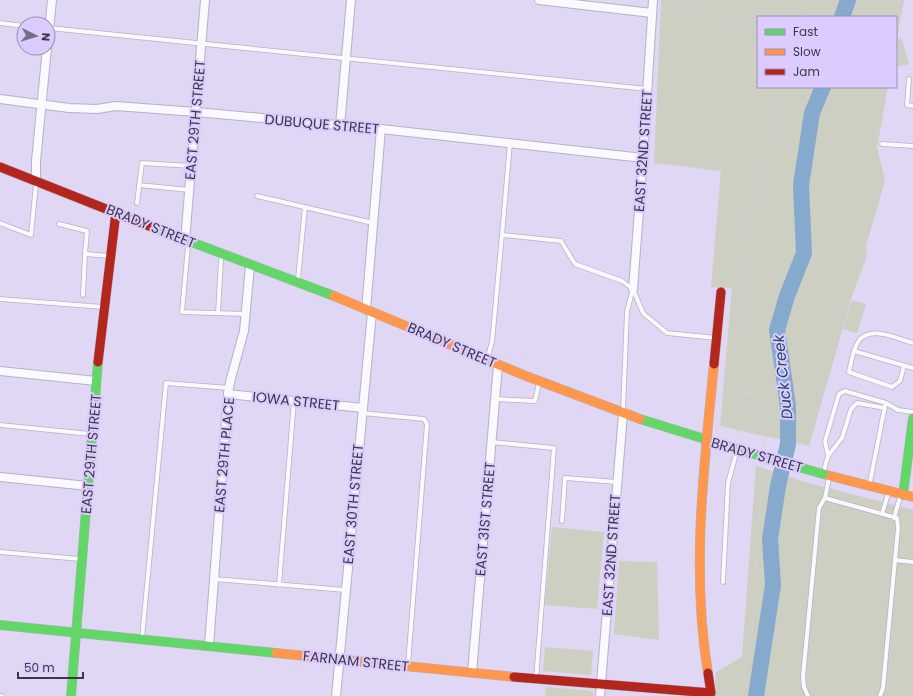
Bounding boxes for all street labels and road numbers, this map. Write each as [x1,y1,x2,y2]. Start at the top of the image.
street label: EAST 29TH STREET [180,59,210,181]
street label: EAST 32ND STREET [629,89,657,213]
street label: DUBUQUE STREET [264,109,381,139]
street label: BRADY STREET [103,199,199,253]
street label: BRADY STREET [405,317,500,373]
street label: IOWA STREET [251,386,341,416]
street label: EAST 29TH STREET [76,393,106,515]
street label: EAST 29TH PLACE [209,397,239,513]
street label: BRADY STREET [709,432,806,478]
street label: EAST 30TH STREET [338,443,368,565]
street label: EAST 31ST STREET [470,461,500,577]
street label: EAST 32ND STREET [597,493,625,617]
street label: FARNAM STREET [302,645,410,677]

